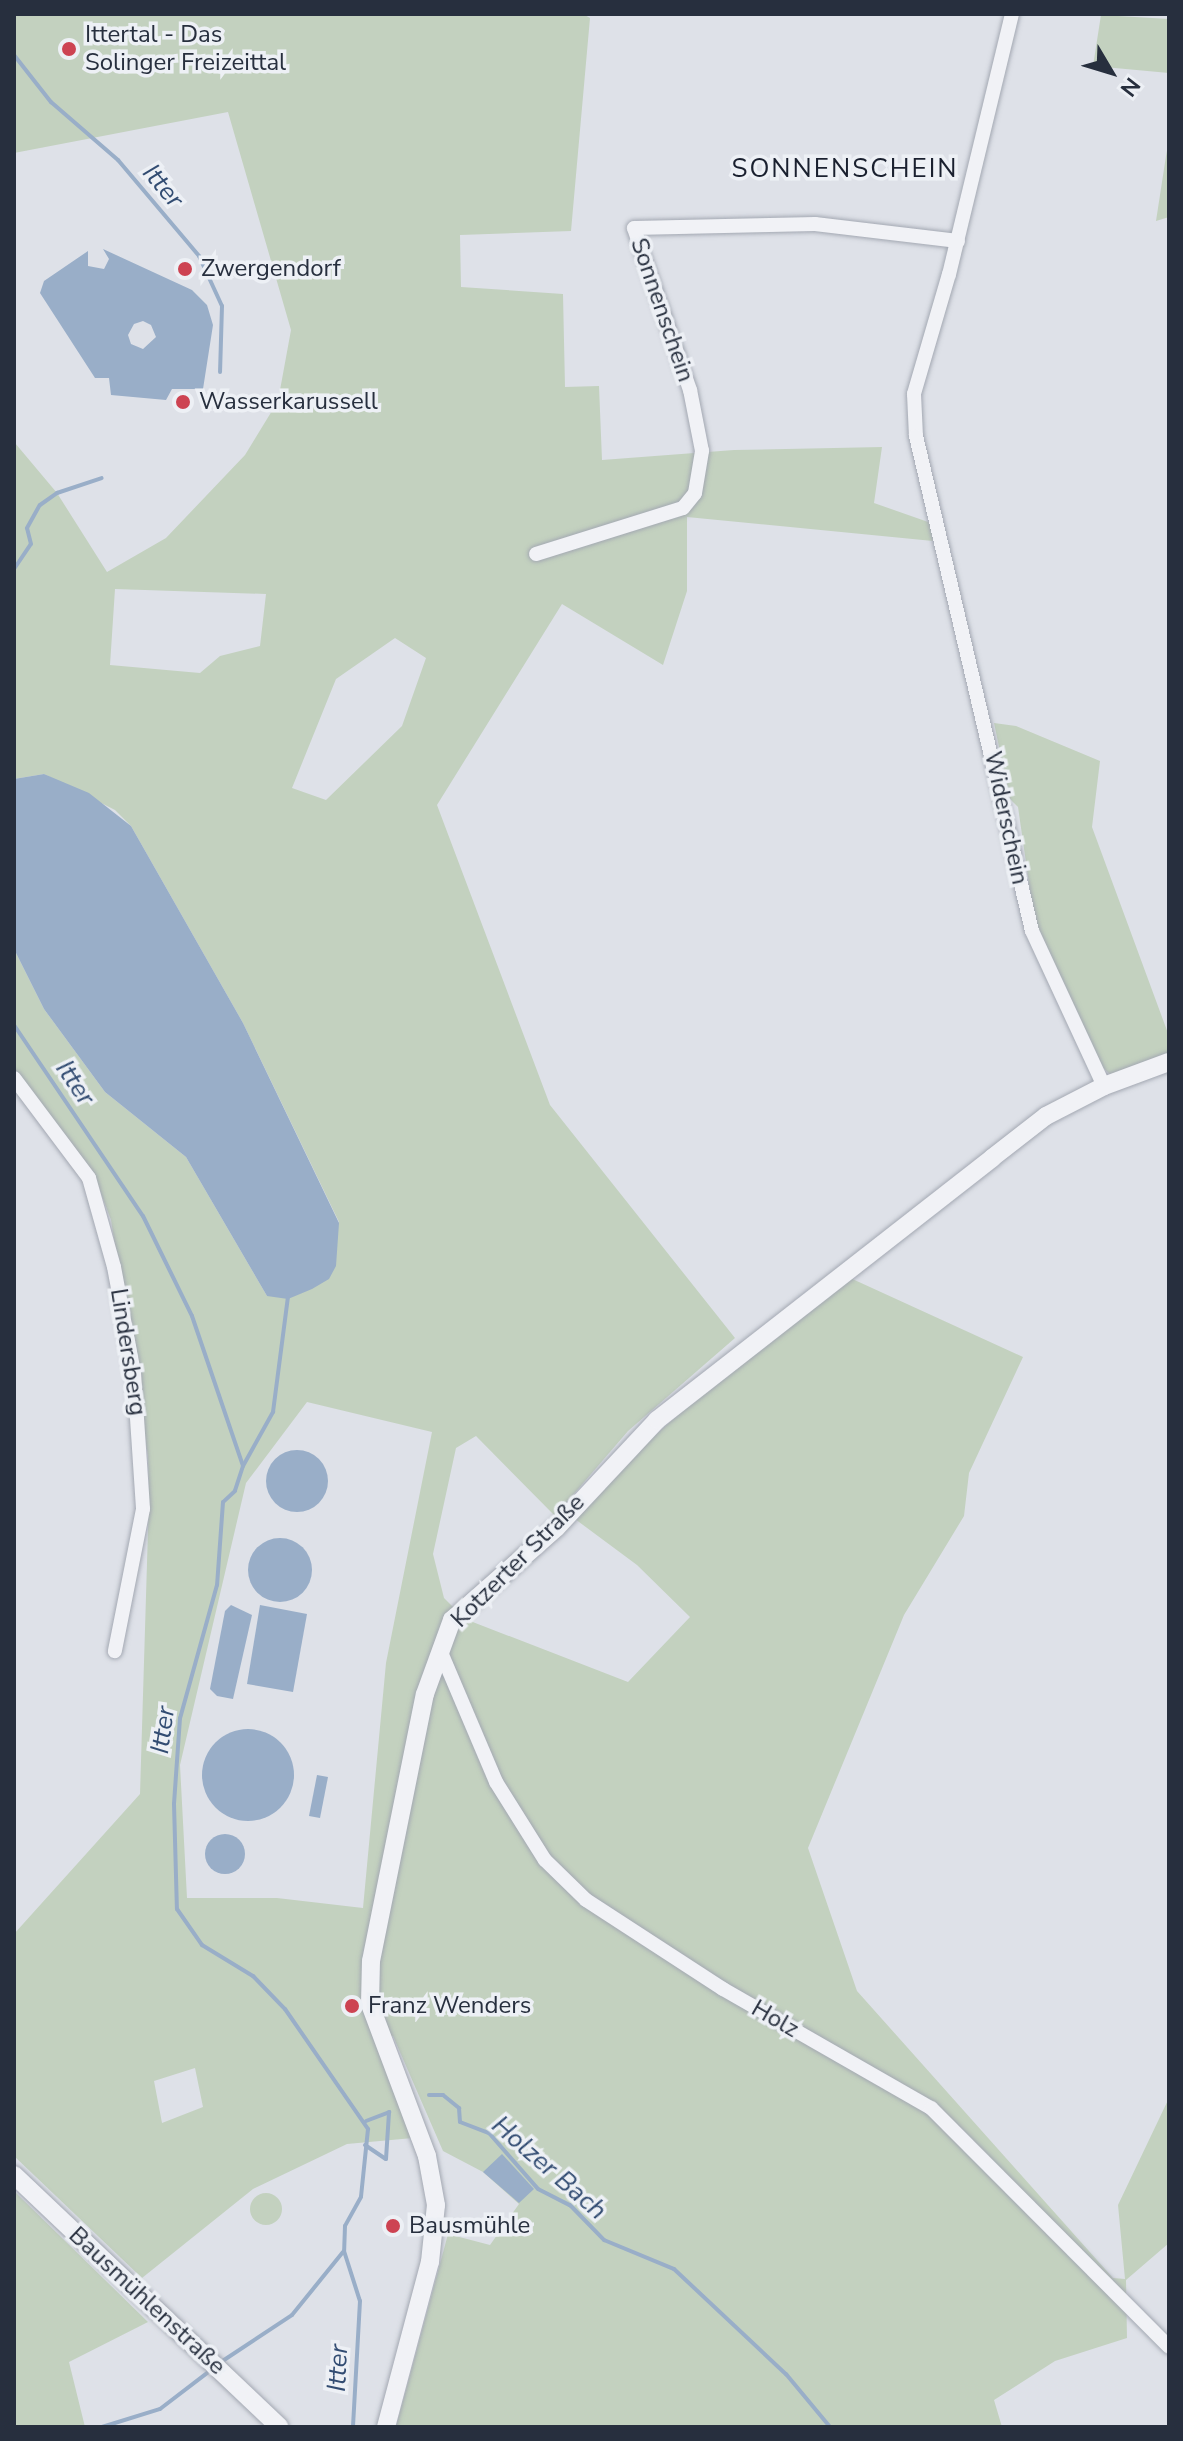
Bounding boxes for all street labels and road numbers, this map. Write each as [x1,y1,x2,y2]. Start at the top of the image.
street label: Sonnenschein [624,234,700,386]
street label: Widerschein [978,749,1034,887]
street label: Lindersberg [104,1286,152,1418]
street label: Kotzerter Straße [445,1488,591,1634]
street label: Holz [746,1994,804,2044]
street label: Bausmühlenstraße [63,2221,231,2381]

